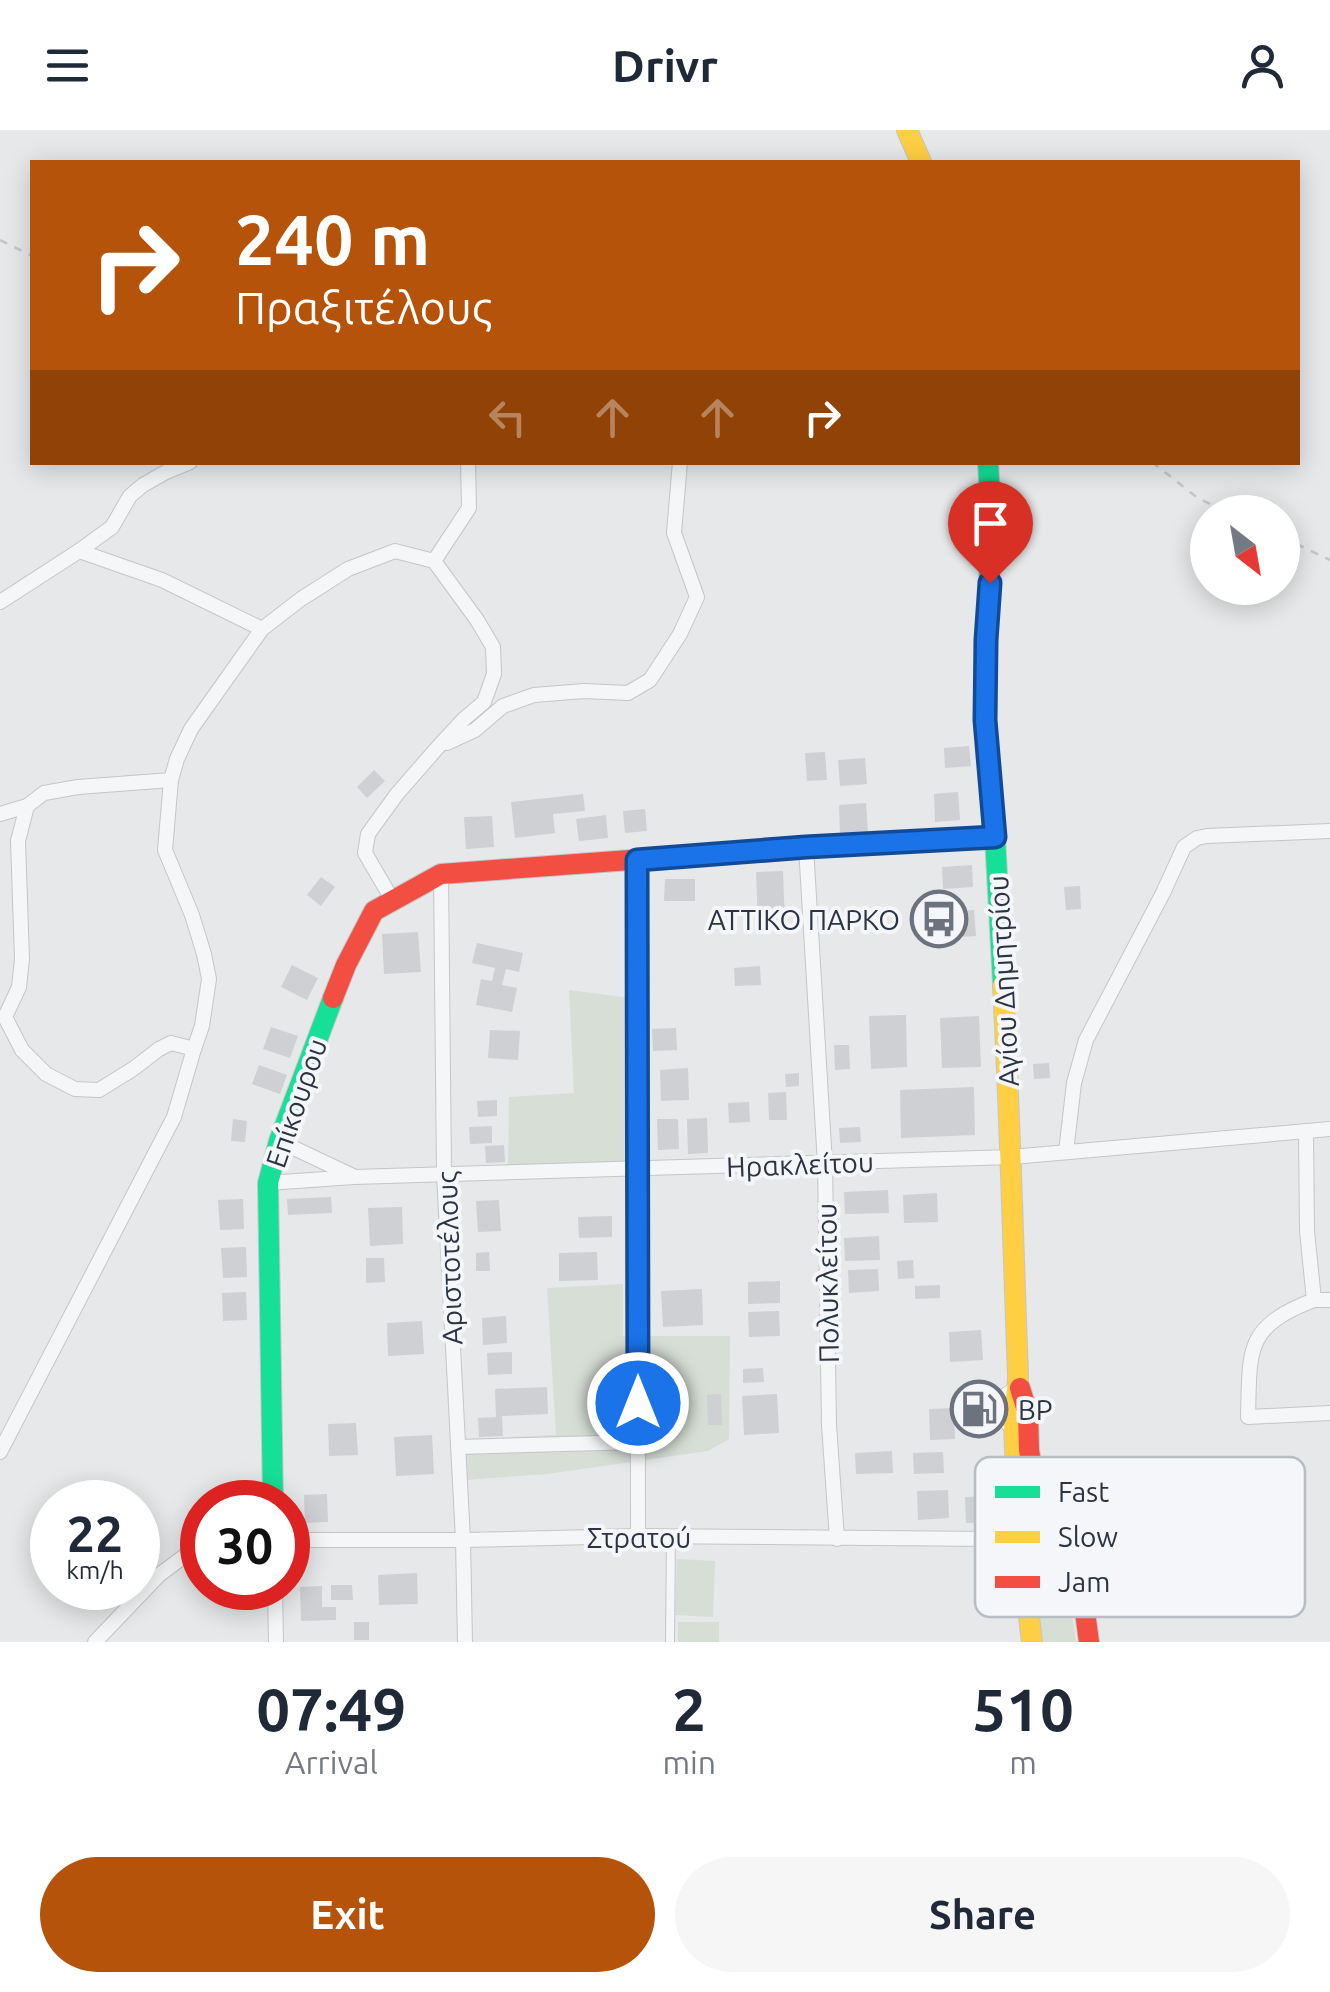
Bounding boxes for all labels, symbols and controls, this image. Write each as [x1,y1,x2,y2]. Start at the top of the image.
icon: menu [40,38,95,93]
icon: person [1235,38,1290,93]
text: Drivr [612,40,718,91]
icon: right [70,200,200,330]
text: 240 m [235,200,430,278]
text: Πραξιτέλους [235,282,492,333]
icon: left [480,390,535,445]
icon: ahead [585,390,640,445]
icon: ahead [690,390,745,445]
icon: right [795,390,850,445]
pin [948,481,1033,584]
north arrow [1190,495,1300,605]
map controls [1190,495,1300,605]
icon: arrive [963,496,1018,551]
street label: Αγίου Δημητρίου [982,875,1024,1087]
bus stop icon: ΑΤΤΙΚΟ ΠΑΡΚΟ [909,889,969,949]
place label: ΑΤΤΙΚΟ ΠΑΡΚΟ [708,904,900,935]
street label: Επίκουρου [260,1035,332,1171]
street label: Ηρακλείτου [726,1146,874,1182]
street label: Αριστοτέλους [430,1170,469,1345]
street label: Πολυκλείτου [810,1203,844,1363]
position arrow [586,1351,690,1455]
fuel station icon: BP [949,1379,1009,1439]
place label: BP [1018,1394,1053,1425]
legend [975,1457,1305,1617]
text: Fast [1058,1476,1109,1507]
speed limit sign: 30 [180,1480,310,1610]
text: 22 [67,1505,123,1561]
text: Slow [1058,1521,1118,1552]
street label: Στρατού [587,1522,691,1553]
text: km/h [66,1556,124,1584]
text: Jam [1058,1566,1110,1597]
text: 07:49 [256,1675,406,1742]
text: 2 [672,1675,706,1742]
text: 510 [972,1675,1074,1742]
text: Arrival [285,1744,378,1780]
text: min [662,1744,716,1780]
text: m [1009,1744,1037,1780]
button: Exit [40,1857,655,1972]
button: Share [675,1857,1290,1972]

